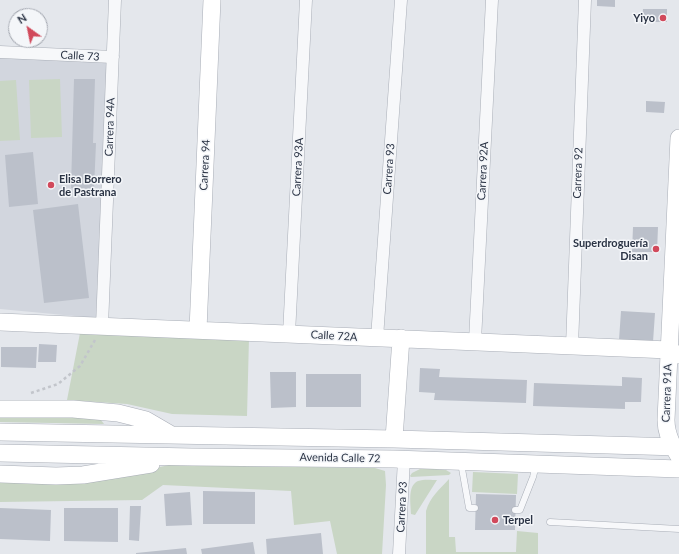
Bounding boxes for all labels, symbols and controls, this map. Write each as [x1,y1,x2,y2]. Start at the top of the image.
north arrow [8,8,48,48]
text: N [15,11,29,26]
place label: Yiyo [633,11,655,25]
marker: Yiyo [658,13,668,23]
street label: Calle 73 [60,48,100,64]
street label: Carrera 94A [102,97,118,157]
street label: Carrera 93A [290,137,306,197]
street label: Carrera 94 [197,139,213,191]
street label: Carrera 92A [475,141,491,201]
street label: Carrera 93 [381,143,397,195]
street label: Carrera 92 [571,147,585,199]
place label: Elisa Borrero de Pastrana [59,172,122,198]
marker: Elisa Borrero de Pastrana [46,180,56,190]
place label: Superdroguería Disan [573,236,648,262]
marker: Superdroguería Disan [651,244,661,254]
street label: Calle 72A [310,328,358,344]
street label: Carrera 91A [659,363,675,423]
street label: Avenida Calle 72 [299,451,381,465]
street label: Carrera 93 [394,481,410,533]
place label: Terpel [503,513,533,527]
marker: Terpel [490,515,500,525]

